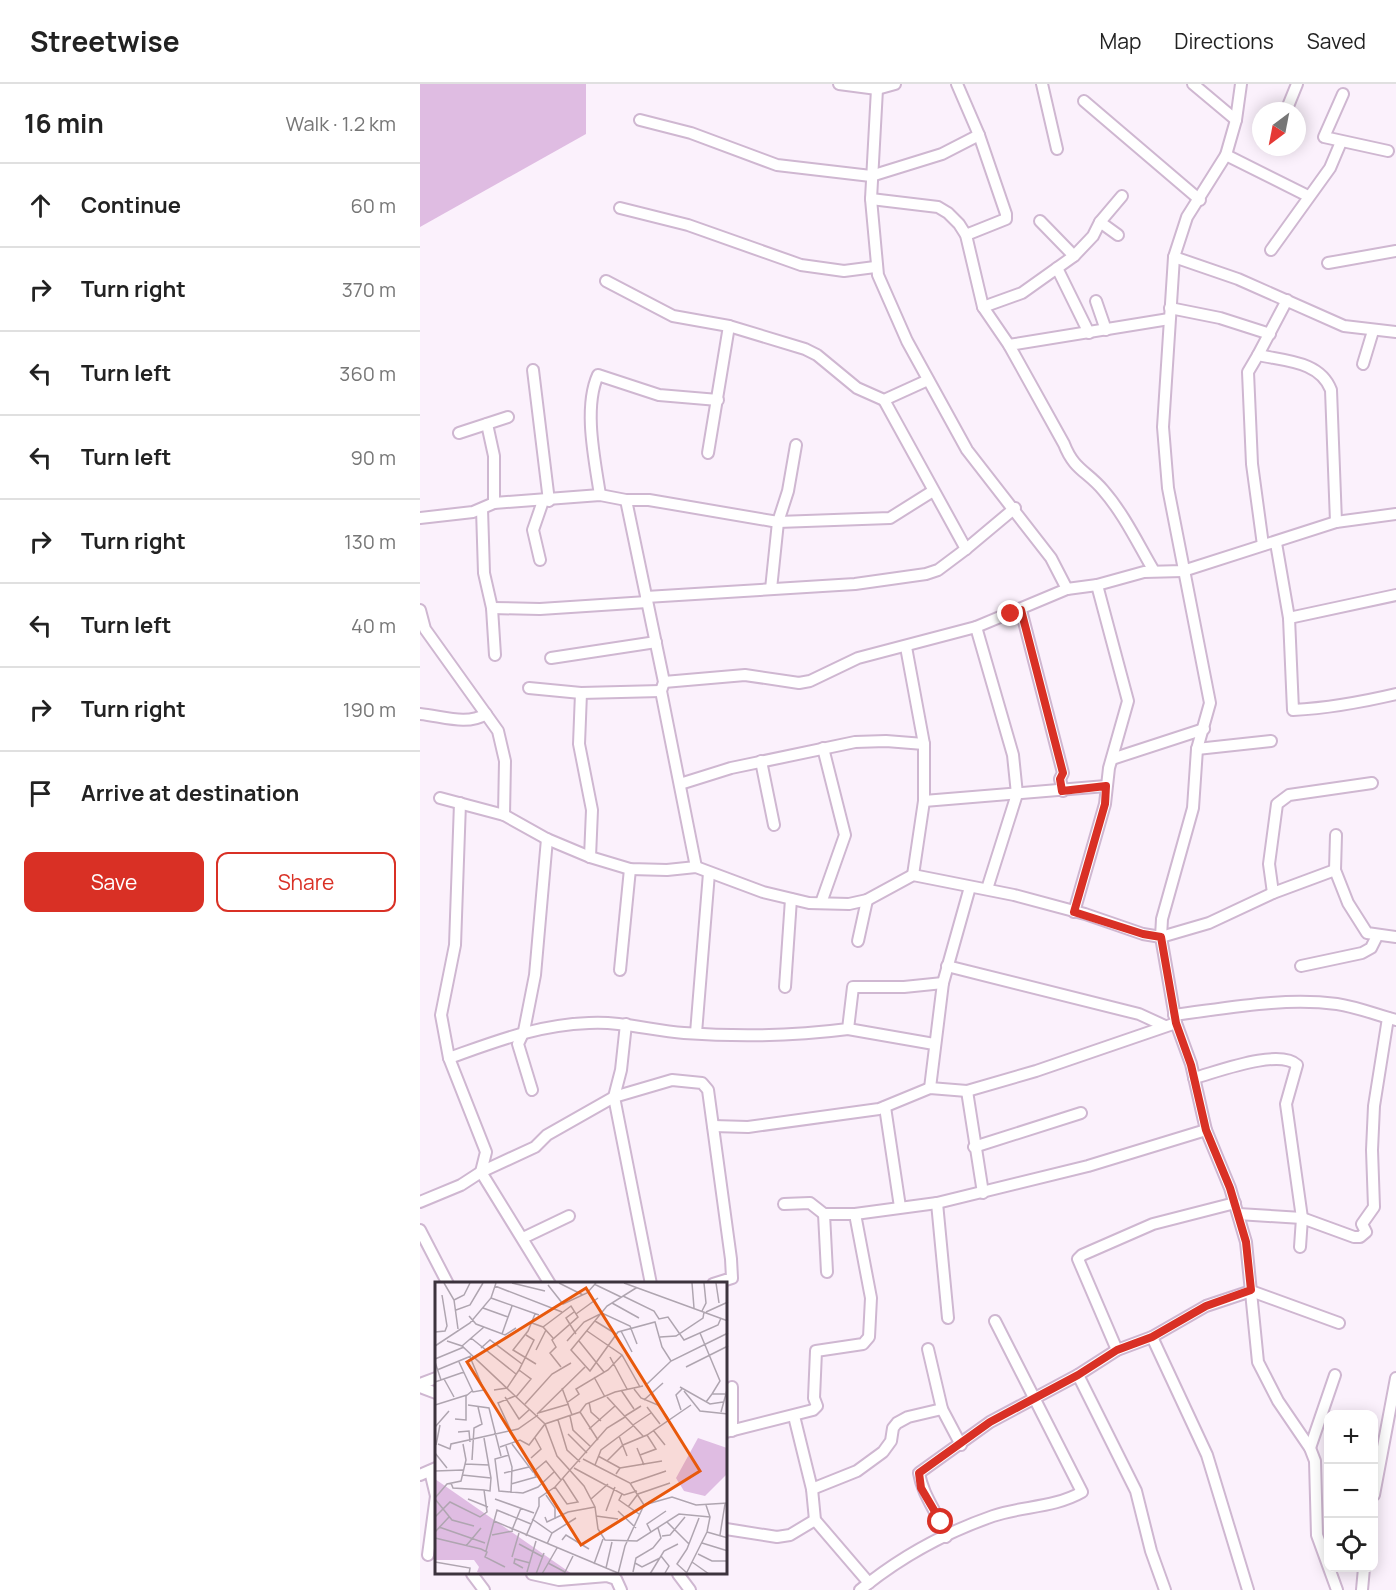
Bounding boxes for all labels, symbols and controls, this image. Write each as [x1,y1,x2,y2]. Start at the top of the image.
text: Streetwise [30,22,180,60]
text: Map [1100,27,1141,55]
text: Directions [1174,27,1274,55]
text: Saved [1307,27,1366,55]
north arrow [1252,102,1306,156]
text: 16 min [24,105,104,141]
text: Walk · 1.2 km [286,110,396,137]
icon: ahead [24,189,57,222]
text: Continue [81,190,181,220]
text: 60 m [350,192,396,219]
icon: right [24,273,57,306]
text: Turn right [81,274,186,304]
text: 370 m [342,276,396,303]
icon: left [24,357,57,390]
text: Turn left [81,358,171,388]
text: 360 m [339,360,396,387]
icon: left [24,441,57,474]
text: Turn left [81,442,171,472]
text: 90 m [350,444,396,471]
icon: right [24,525,57,558]
text: Turn right [81,526,186,556]
text: 130 m [344,528,396,555]
route end [997,600,1023,626]
icon: left [24,609,57,642]
text: Turn left [81,610,171,640]
text: 40 m [351,612,396,639]
icon: right [24,693,57,726]
text: Turn right [81,694,186,724]
text: 190 m [343,696,396,723]
icon: arrive [24,777,57,810]
text: Arrive at destination [81,778,299,808]
button: Save [24,852,204,912]
button: Share [216,852,396,912]
inset map [435,1282,728,1575]
map controls [1324,1410,1378,1572]
button: + [1324,1410,1378,1464]
button: − [1324,1464,1378,1518]
route start [927,1508,953,1534]
button: locate [1324,1518,1378,1572]

